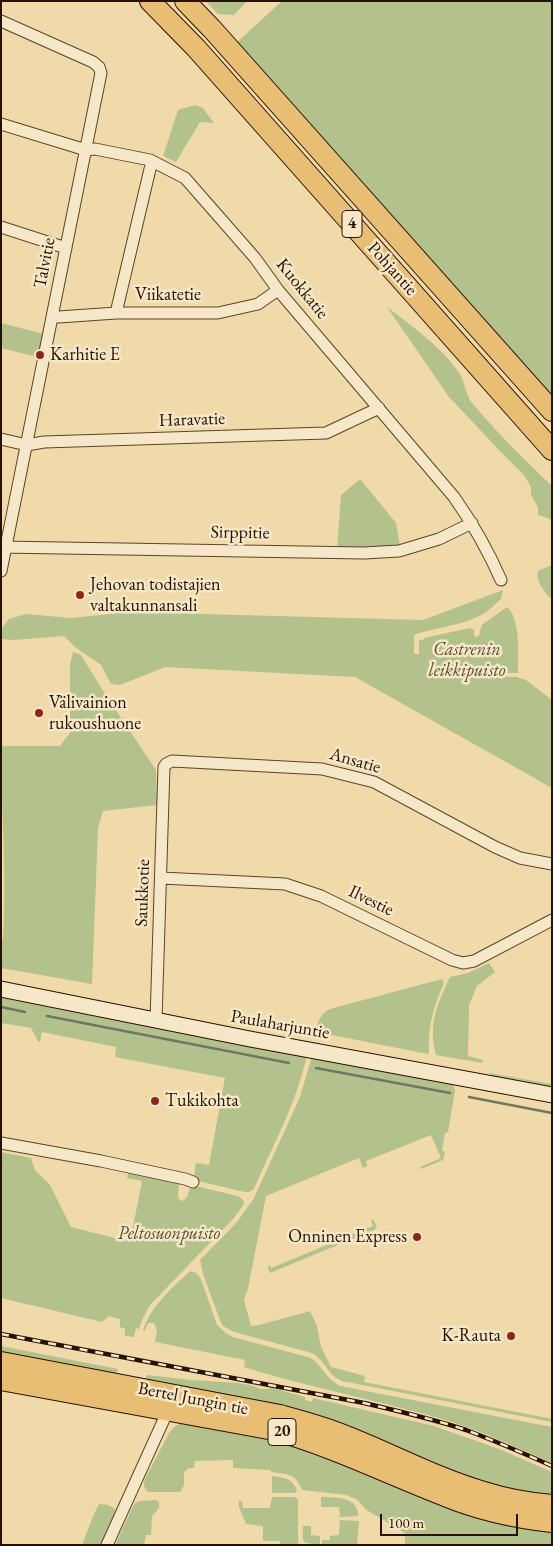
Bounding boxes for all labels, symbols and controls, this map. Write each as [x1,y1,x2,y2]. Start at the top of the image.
road number: 4 [342,210,362,238]
street label: Talvitie [30,236,60,290]
street label: Pohjantie [362,238,422,300]
street label: Kuokkatie [271,254,333,324]
street label: Viikatetie [135,284,201,306]
place label: Karhitie E [50,344,120,366]
marker: Karhitie E [34,349,46,361]
street label: Haravatie [158,408,226,432]
street label: Sirppitie [210,522,270,544]
place label: Jehovan todistajien valtakunnansali [90,574,220,616]
marker: Jehovan todistajien valtakunnansali [74,589,86,601]
park label: Castrenin leikkipuisto [429,639,505,682]
place label: Välivainion rukoushuone [49,692,141,734]
marker: Välivainion rukoushuone [33,707,45,719]
street label: Ansatie [327,743,383,779]
street label: Saukkotie [131,859,155,927]
street label: Ilvestie [345,881,397,921]
street label: Paulaharjuntie [229,1006,331,1044]
place label: Tukikohta [165,1090,239,1112]
marker: Tukikohta [149,1095,161,1107]
park label: Peltosuonpuisto [118,1223,220,1245]
place label: Onninen Express [288,1226,407,1248]
marker: Onninen Express [411,1231,423,1243]
place label: K-Rauta [441,1325,501,1347]
marker: K-Rauta [505,1330,517,1342]
street label: Bertel Jungin tie [136,1378,250,1420]
road number: 20 [268,1418,296,1445]
scale bar [383,1504,520,1536]
text: 100 m [388,1513,424,1532]

